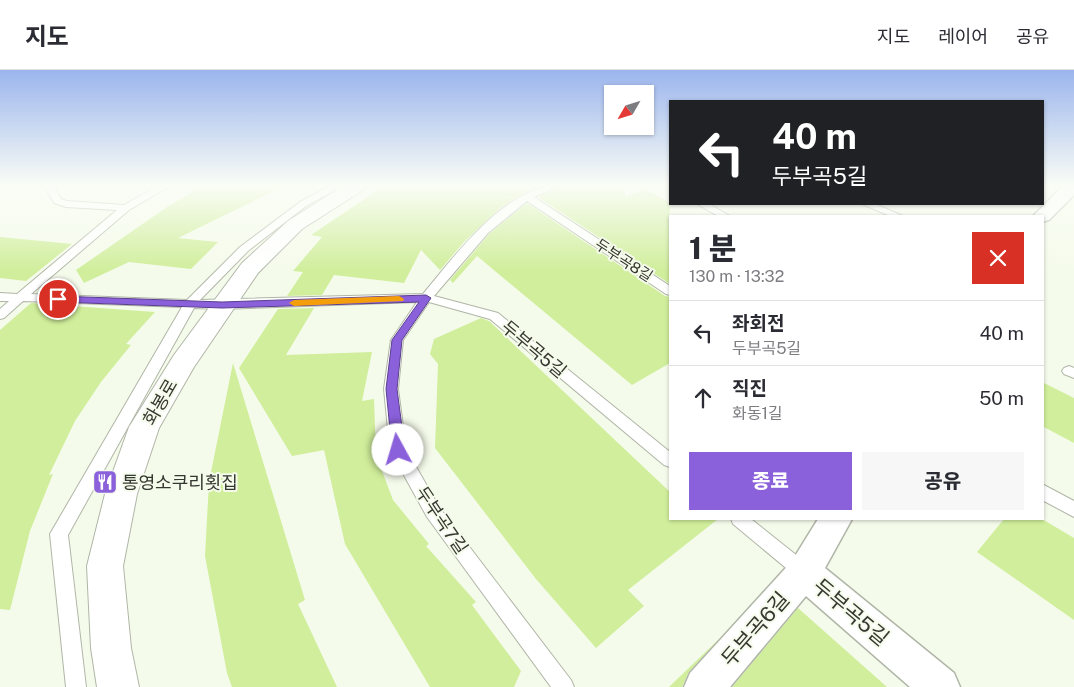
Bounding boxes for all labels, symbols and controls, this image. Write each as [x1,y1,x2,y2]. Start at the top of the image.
text: 지도 [25,22,69,50]
text: 지도 [877,26,910,47]
text: 레이어 [938,26,988,47]
text: 공유 [1016,26,1049,47]
north arrow [604,85,654,135]
map controls [604,85,654,135]
text: 40 m [772,116,857,157]
icon: left [689,120,754,185]
text: 두부곡5길 [772,163,867,189]
text: 1 분 [689,230,736,266]
button: close [972,232,1024,284]
street label: 두부곡8길 [592,235,656,285]
text: 130 m · 13:32 [689,267,784,286]
pin [37,278,79,320]
icon: arrive [44,285,72,313]
text: 좌회전 [732,312,784,334]
street label: 두부곡5길 [497,316,571,382]
icon: left [689,319,717,347]
text: 40 m [979,322,1024,344]
text: 두부곡5길 [732,339,801,358]
street label: 화봉로 [138,375,182,429]
text: 직진 [732,377,767,399]
icon: ahead [689,384,717,412]
text: 50 m [979,387,1024,409]
text: 화동1길 [732,404,783,423]
position arrow [371,423,423,475]
button: 종료 [689,452,852,510]
button: 공유 [862,452,1024,510]
restaurant icon: 통영소쿠리횟집 [92,469,118,495]
place label: 통영소쿠리횟집 [122,472,238,493]
street label: 두부곡7길 [412,482,472,558]
street label: 두부곡5길 [808,573,894,651]
street label: 두부곡6길 [716,587,794,671]

